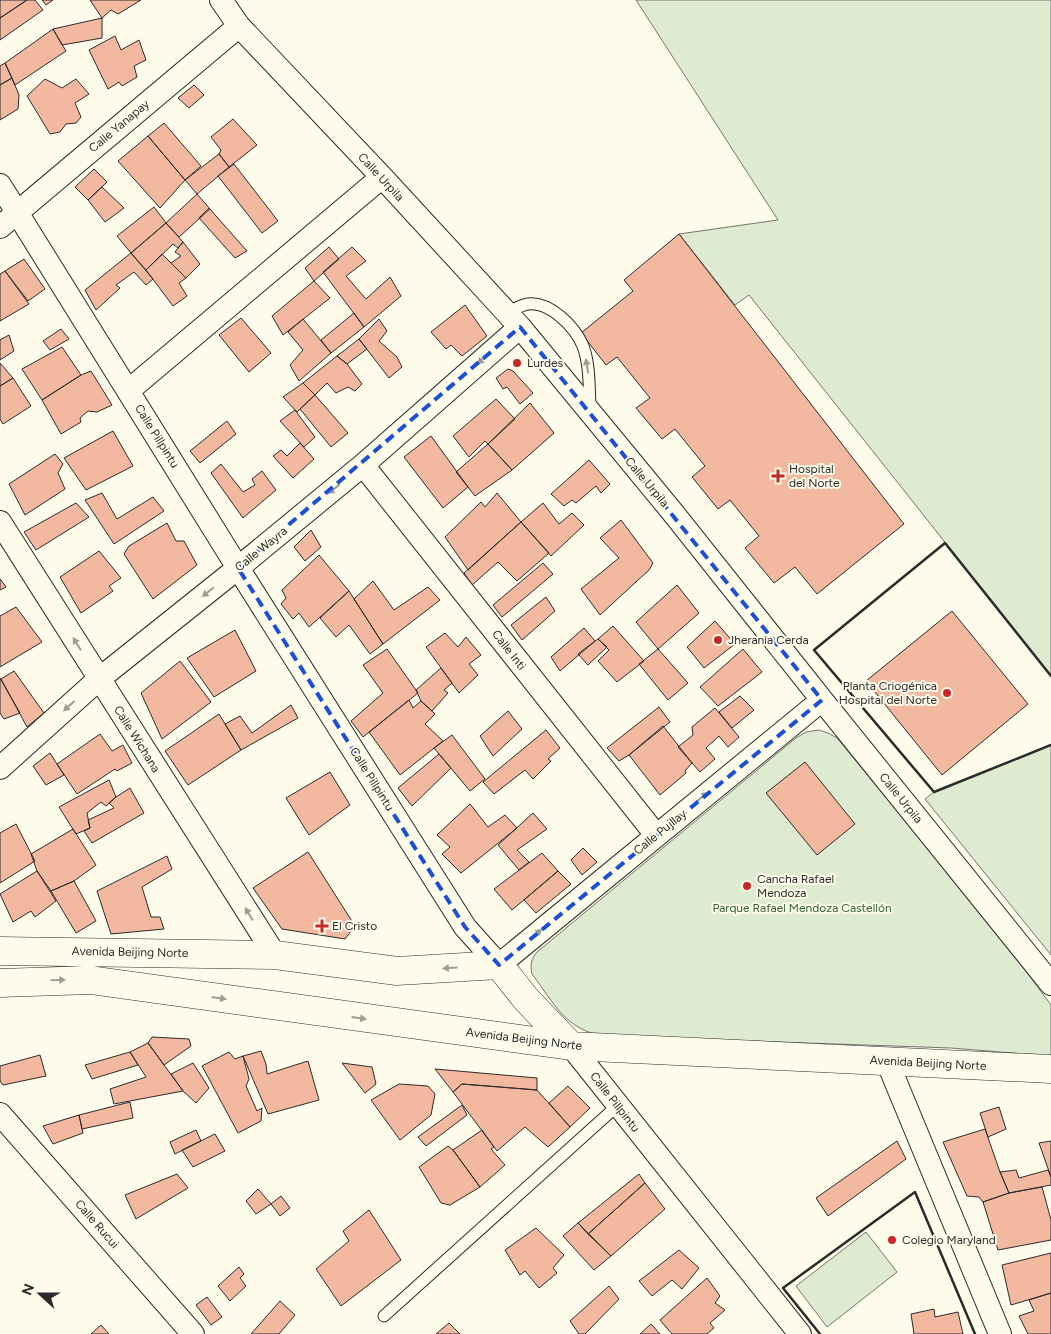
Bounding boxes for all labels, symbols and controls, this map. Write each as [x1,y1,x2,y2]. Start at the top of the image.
street label: Calle Yanapay [86,96,153,155]
street label: Calle Urpila [355,150,407,204]
one-way arrow [477,354,490,365]
place label: Lurdes [527,356,564,370]
marker: Lurdes [511,357,523,369]
one-way arrow [582,357,590,373]
street label: Calle Pillpintu [132,402,182,470]
street label: Calle Urpila [622,454,672,510]
place label: Hospital del Norte [789,462,840,490]
marker: Hospital del Norte [771,469,785,483]
one-way arrow [328,483,341,494]
street label: Calle Wayra [232,524,290,574]
one-way arrow [202,586,215,597]
street label: Calle Inti [489,627,529,673]
place label: Jherania Cerda [728,633,809,647]
marker: Jherania Cerda [712,634,724,646]
one-way arrow [72,637,82,651]
place label: Planta Criogénica Hospital del Norte [839,679,937,707]
marker: Planta Criogénica Hospital del Norte [941,687,953,699]
one-way arrow [64,700,76,712]
street label: Calle Wichana [111,703,163,775]
street label: Calle Pillpintu [347,745,397,813]
street label: Calle Urpila [876,770,926,826]
one-way arrow [696,792,709,803]
street label: Calle Pujllay [631,806,690,858]
place label: Cancha Rafael Mendoza [757,872,834,900]
marker: Cancha Rafael Mendoza [741,880,753,892]
park label: Parque Rafael Mendoza Castellón [712,901,892,915]
one-way arrow [244,908,253,921]
place label: El Cristo [332,919,377,933]
marker: El Cristo [316,920,328,932]
one-way arrow [529,928,542,939]
street label: Avenida Beijing Norte [71,944,189,960]
one-way arrow [442,964,458,972]
one-way arrow [51,976,67,984]
one-way arrow [212,995,228,1003]
one-way arrow [351,1014,367,1022]
street label: Avenida Beijing Norte [465,1025,583,1053]
street label: Avenida Beijing Norte [869,1053,987,1073]
street label: Calle Pillpintu [587,1069,643,1135]
street label: Calle Rucui [72,1197,122,1251]
place label: Colegio Maryland [902,1233,996,1247]
marker: Colegio Maryland [886,1234,898,1246]
north arrow [15,1269,65,1319]
text: N [18,1281,38,1298]

